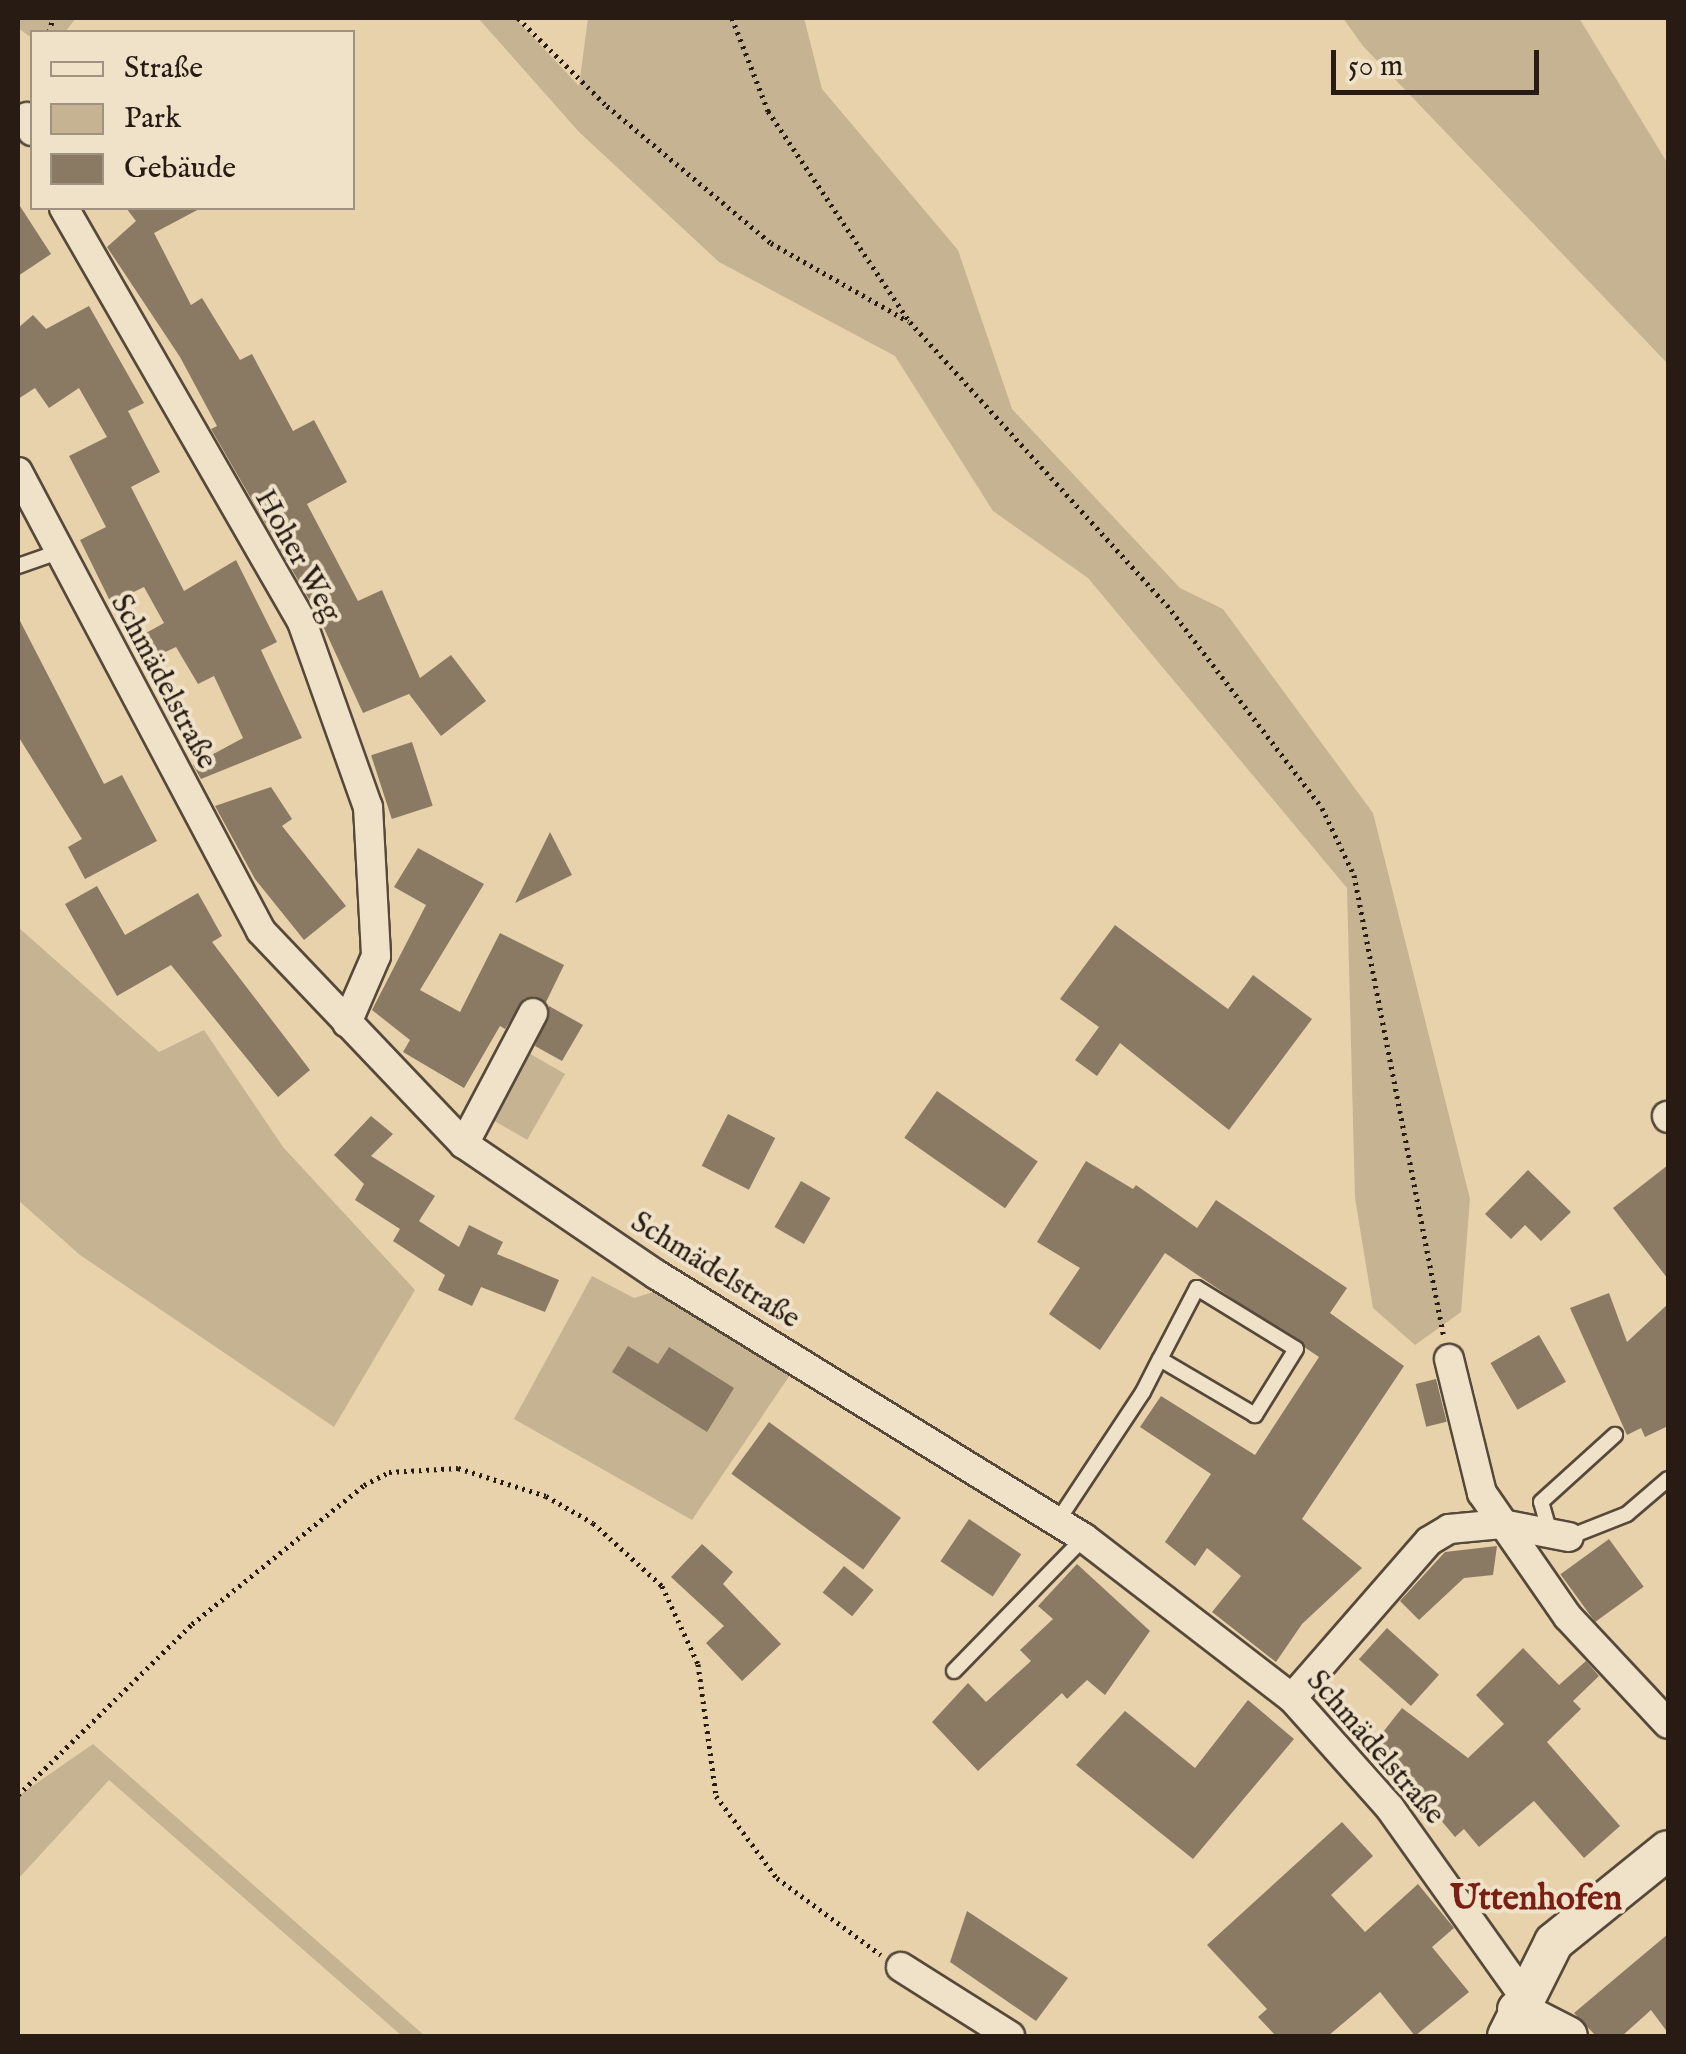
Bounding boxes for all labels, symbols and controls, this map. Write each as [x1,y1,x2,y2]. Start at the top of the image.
legend [30,30,355,210]
scale bar [1336,30,1544,92]
text: 50 m [1348,48,1403,86]
text: Straße [124,50,203,88]
text: Park [124,100,181,138]
text: Gebäude [124,150,236,188]
street label: Hoher Weg [246,484,348,628]
street label: Schmädelstraße [102,589,224,775]
street label: Schmädelstraße [624,1205,806,1337]
street label: Schmädelstraße [1298,1664,1452,1832]
district label: Uttenhofen [1450,1879,1622,1921]

